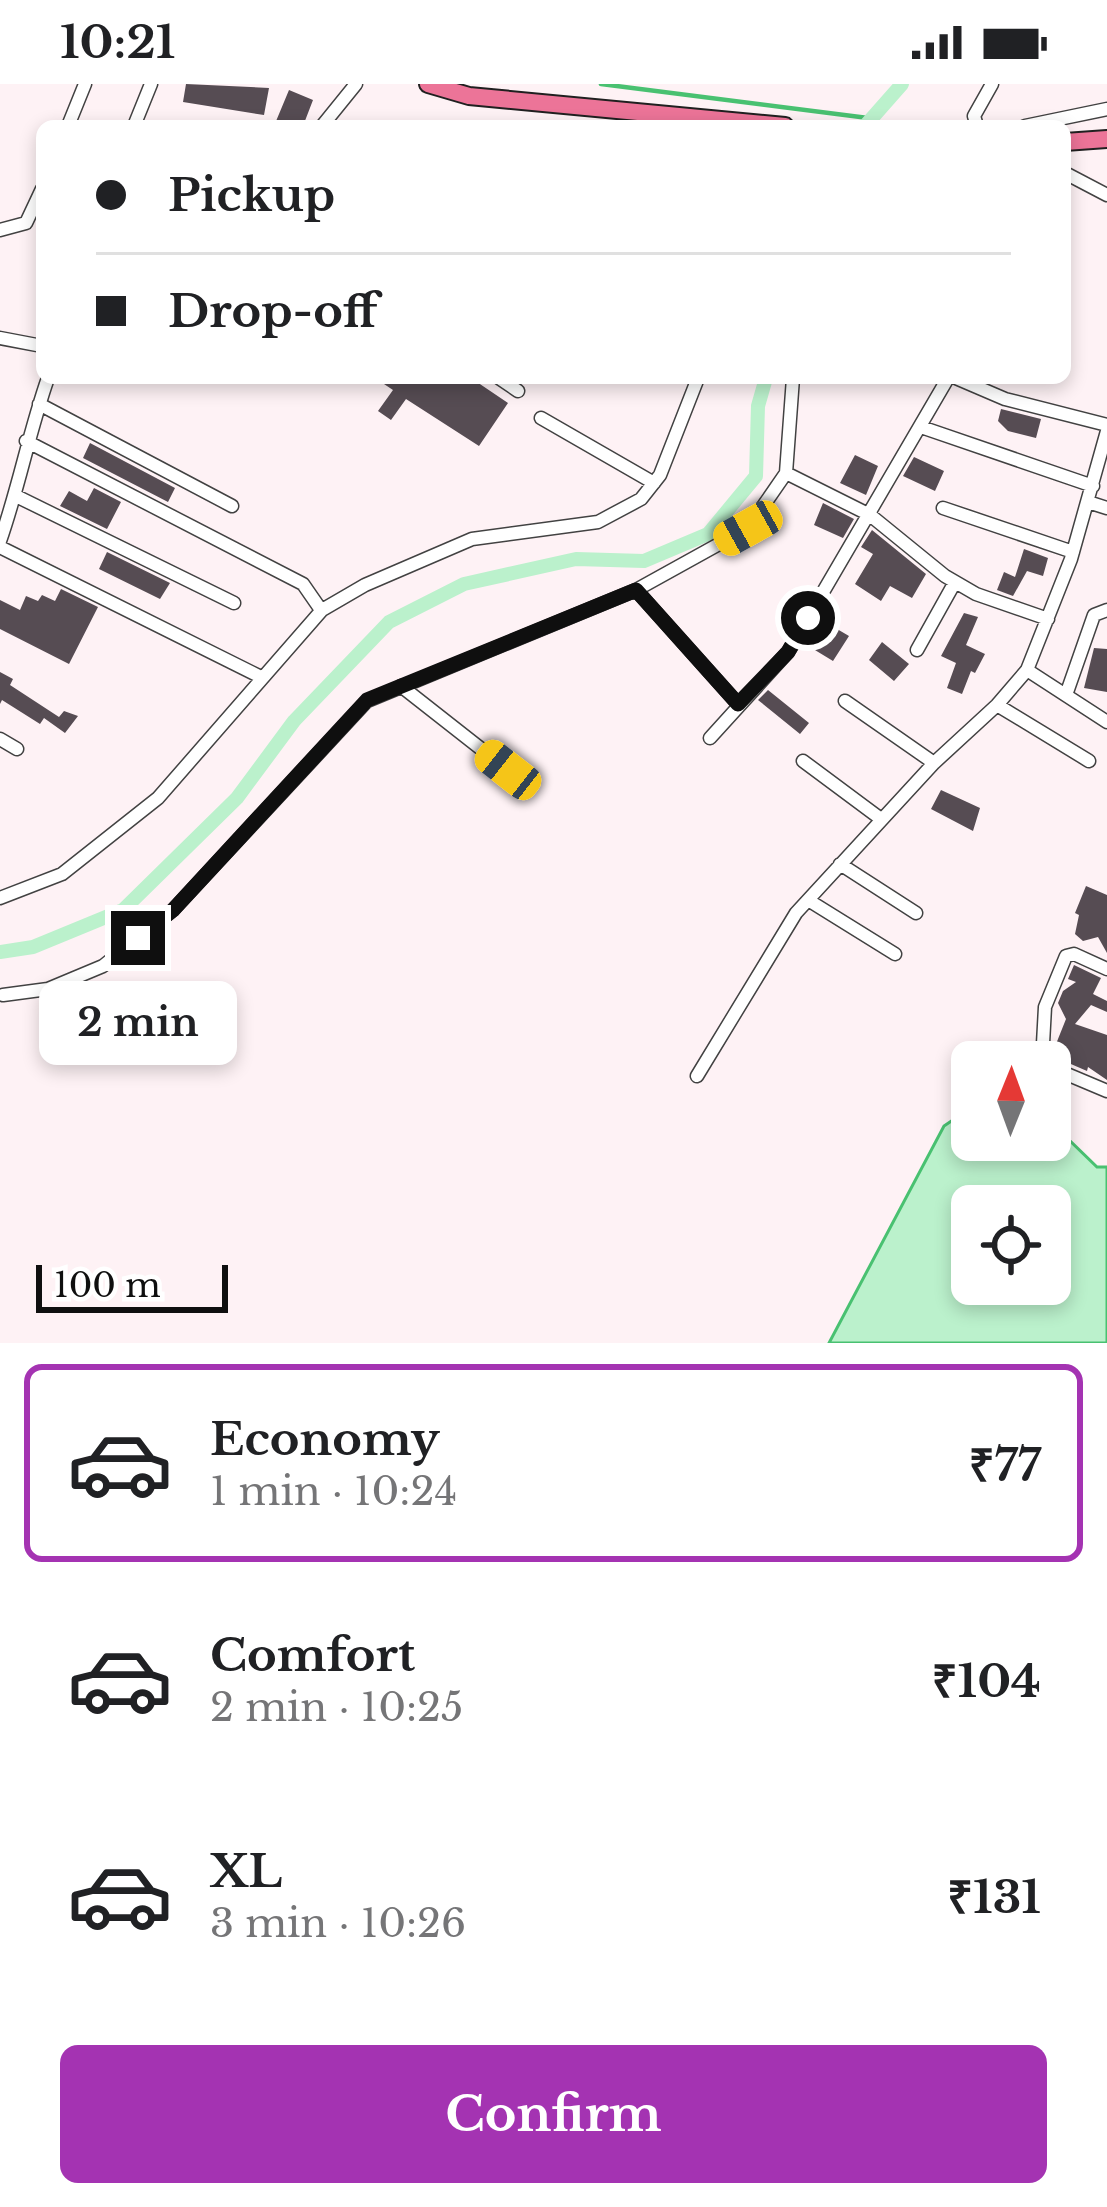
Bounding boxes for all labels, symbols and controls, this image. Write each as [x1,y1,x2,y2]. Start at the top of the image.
text: 10:21 [60,14,175,70]
text: Pickup [168,167,335,223]
text: Drop-off [168,283,378,339]
car [708,495,788,561]
route start [781,591,835,645]
car [469,734,547,806]
route end [111,911,165,965]
callout: 2 min [39,980,237,1064]
text: 2 min [77,998,199,1047]
north arrow [951,1041,1071,1161]
map controls [951,1041,1071,1305]
button: locate [951,1185,1071,1305]
scale bar [36,1259,228,1312]
text: 100 m [54,1265,161,1306]
icon: car [66,1409,174,1517]
text: Economy [210,1411,440,1467]
text: ₹77 [969,1437,1041,1493]
text: 1 min · 10:24 [210,1467,457,1516]
icon: car [66,1625,174,1733]
text: Comfort [210,1627,415,1683]
text: ₹104 [932,1653,1041,1709]
text: 2 min · 10:25 [210,1683,463,1732]
icon: car [66,1841,174,1949]
text: XL [210,1843,282,1899]
text: ₹131 [947,1869,1041,1925]
text: 3 min · 10:26 [210,1899,466,1948]
button: Confirm [60,2045,1047,2183]

